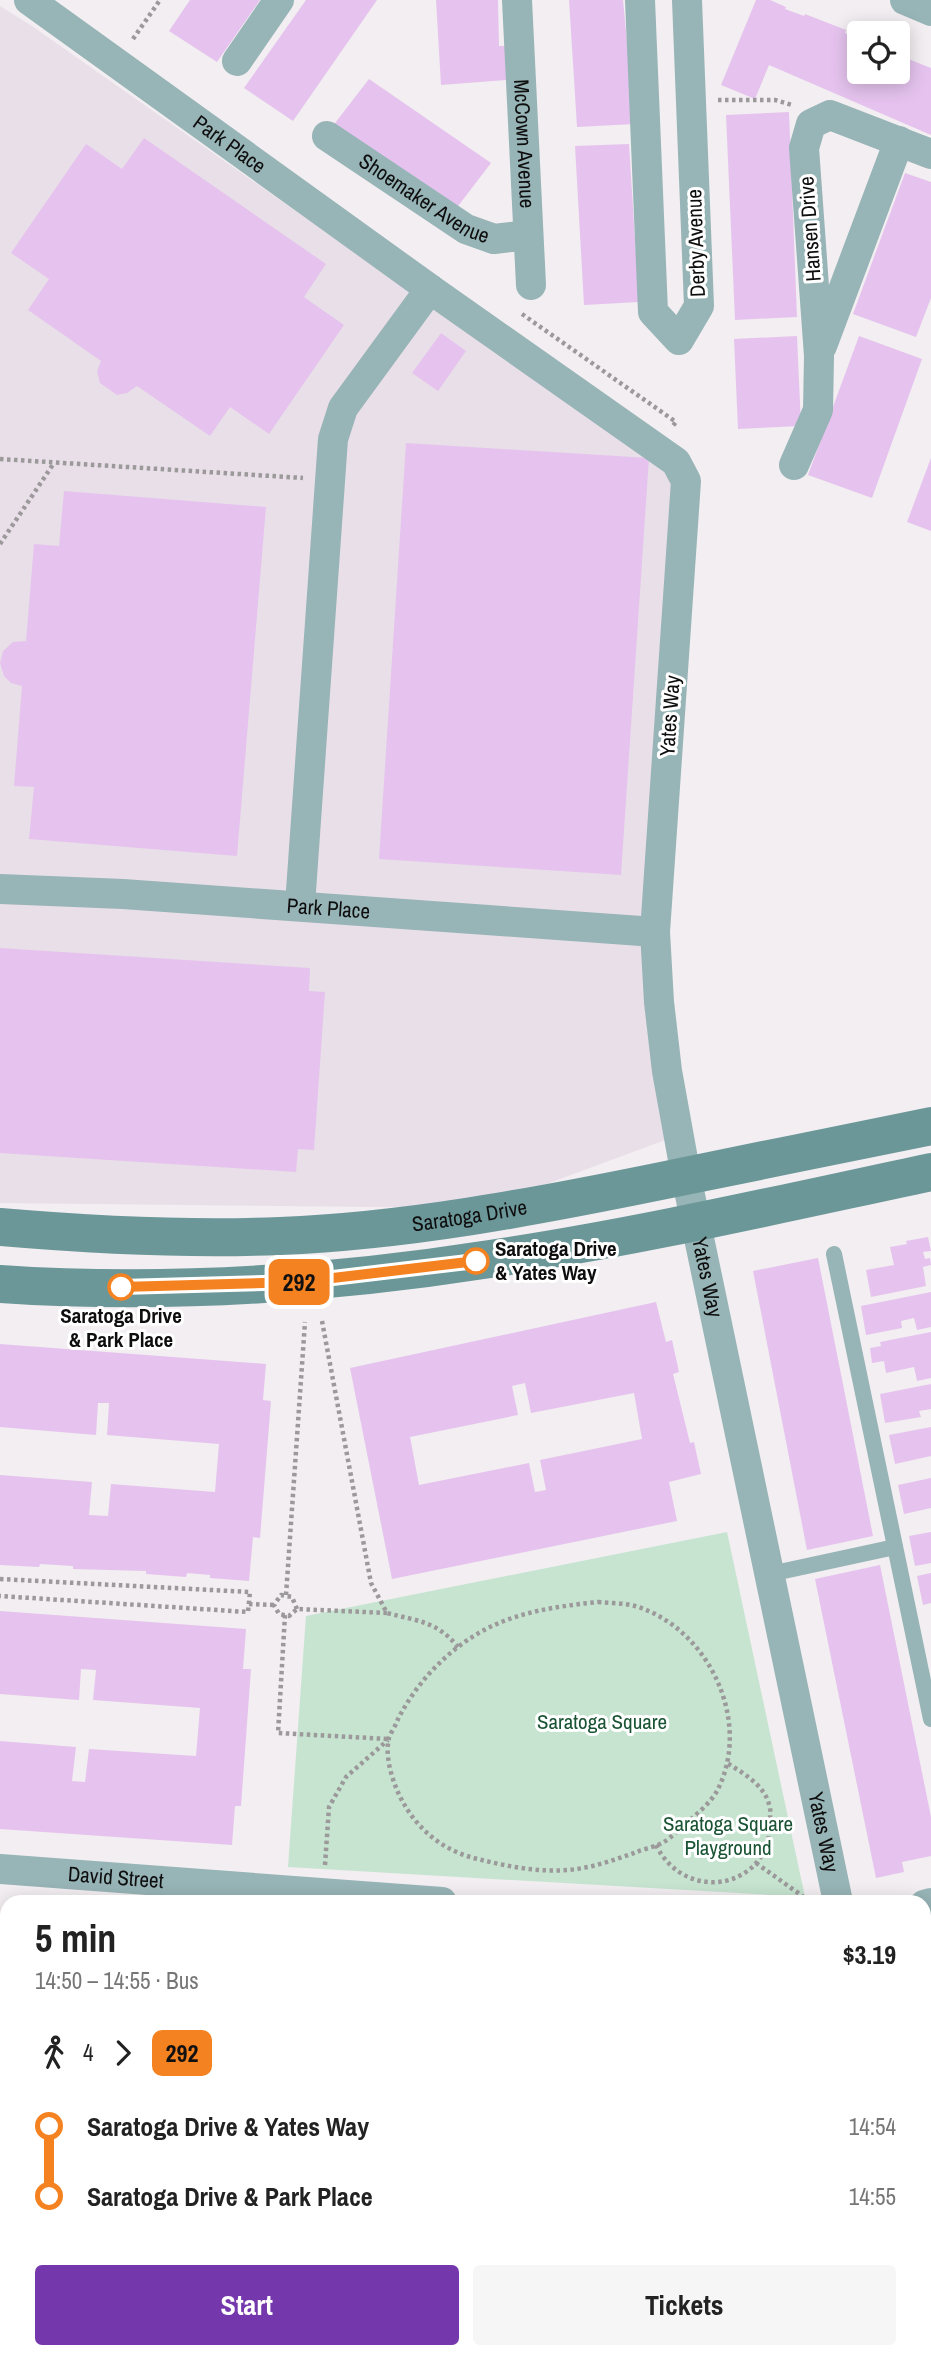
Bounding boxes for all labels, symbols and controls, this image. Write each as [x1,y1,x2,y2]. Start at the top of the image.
map controls [847,21,910,84]
button: locate [847,21,910,84]
street label: McCown Avenue [507,79,542,209]
street label: Park Place [187,108,272,180]
street label: Shoemaker Avenue [353,146,493,250]
street label: Hansen Drive [791,176,828,283]
street label: Derby Avenue [679,189,712,297]
street label: Yates Way [652,674,687,758]
street label: Park Place [286,891,371,926]
street label: Saratoga Drive [410,1192,529,1238]
place label: Saratoga Drive & Yates Way [495,1234,617,1287]
street label: Yates Way [685,1234,730,1320]
marker: Saratoga Drive & Yates Way [463,1248,489,1274]
line badge: 292 [259,1259,339,1305]
text: 292 [283,1266,315,1298]
marker: Saratoga Drive & Park Place [108,1274,134,1300]
place label: Saratoga Drive & Park Place [60,1301,182,1354]
park label: Saratoga Square [537,1707,667,1736]
street label: Yates Way [801,1789,846,1875]
park label: Saratoga Square Playground [663,1809,793,1862]
street label: David Street [67,1859,165,1895]
text: 5 min [35,1913,116,1964]
text: $3.19 [843,1937,896,1972]
text: 14:50 – 14:55 · Bus [35,1965,199,1996]
icon: walk [35,2034,73,2072]
icon: forward [104,2034,142,2072]
text: 4 [83,2037,94,2068]
text: 292 [166,2037,198,2069]
text: Saratoga Drive & Yates Way [87,2109,369,2144]
text: 14:54 [849,2111,896,2142]
text: Saratoga Drive & Park Place [87,2179,373,2214]
text: 14:55 [849,2181,896,2212]
button: Start [35,2265,459,2345]
button: Tickets [473,2265,896,2345]

